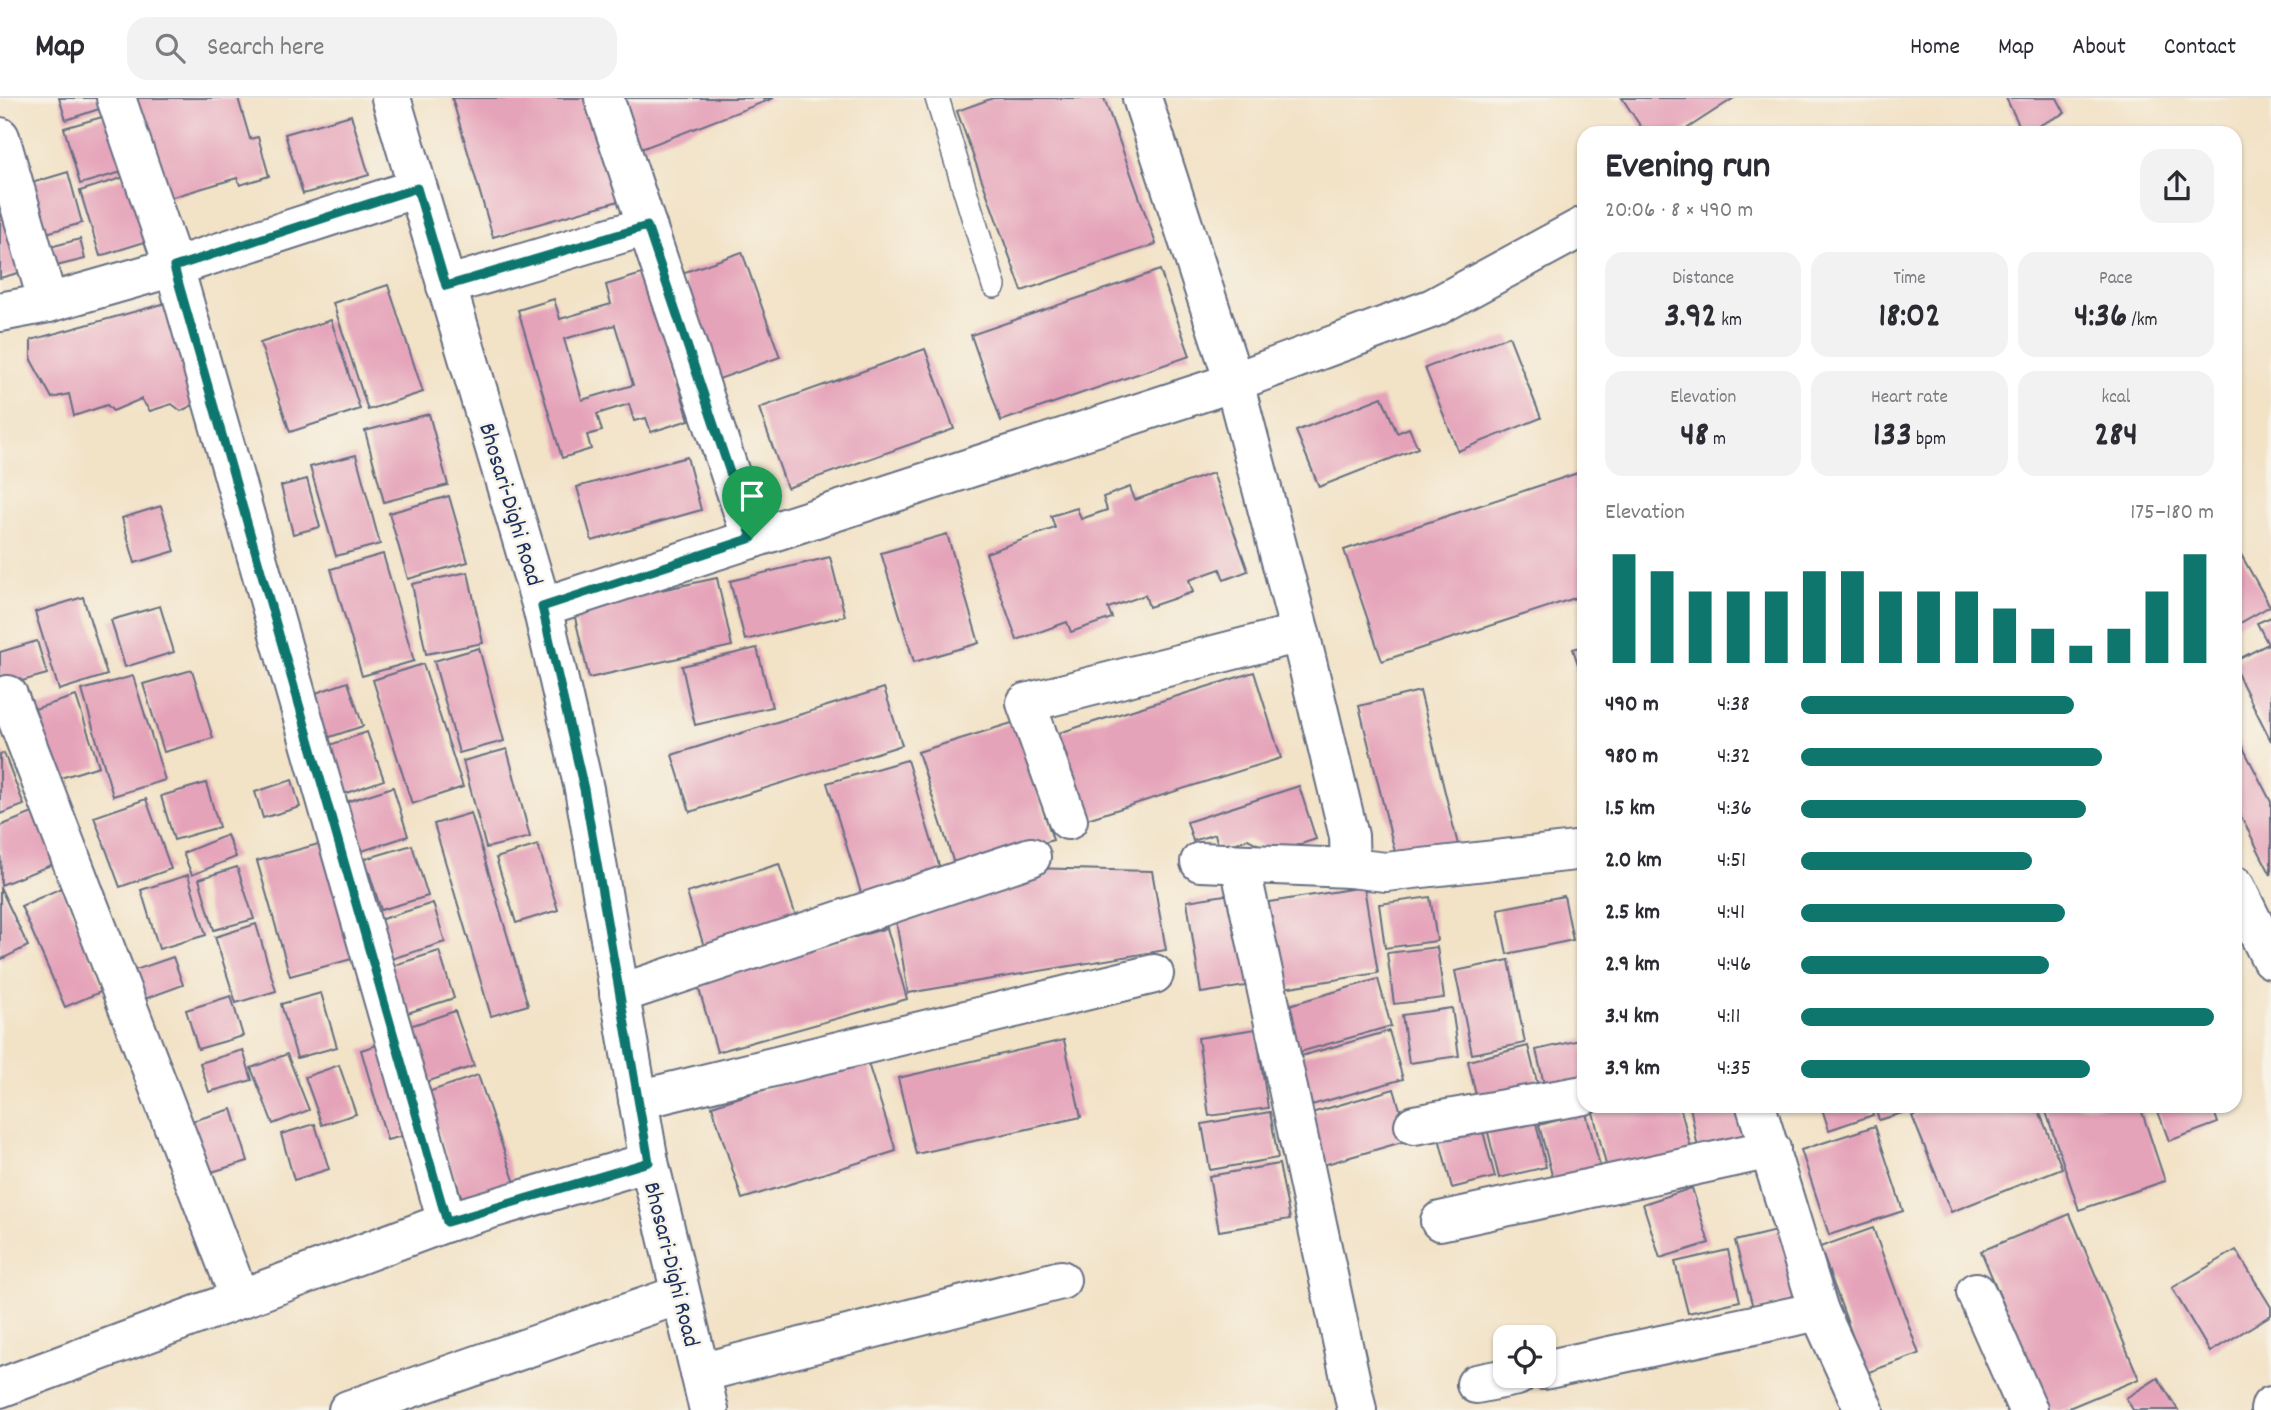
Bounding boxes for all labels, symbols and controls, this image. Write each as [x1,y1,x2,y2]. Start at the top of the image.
search box [127,17,617,80]
text: Map [35,25,85,72]
icon: search [151,29,189,67]
text: Search here [207,30,325,67]
text: Home [1910,31,1960,65]
text: Map [1998,31,2034,65]
text: About [2072,31,2126,65]
text: Contact [2164,31,2236,65]
text: Evening run [1605,141,1770,196]
button: share [2140,149,2214,223]
text: 20:06 · 8 × 490 m [1605,195,1753,228]
text: Distance [1672,266,1734,293]
text: Time [1893,266,1926,293]
text: Pace [2099,266,2133,293]
text: 3.92 [1664,293,1717,343]
text: 18:02 [1879,293,1940,343]
text: 4:36 [2074,293,2127,343]
text: km [1717,308,1742,335]
text: /km [2127,308,2158,335]
text: Elevation [1670,385,1736,412]
text: Heart rate [1871,385,1948,412]
text: kcal [2101,385,2130,412]
text: 48 [1680,412,1709,462]
text: 133 [1873,412,1912,462]
text: 284 [2094,412,2138,462]
street label: Bhosari-Dighi Road [468,419,550,591]
text: m [1709,427,1726,454]
text: bpm [1912,427,1946,454]
pin [722,466,782,538]
icon: arrive [733,477,771,515]
text: Elevation [1605,497,1685,530]
text: 175–180 m [2130,497,2214,530]
text: 490 m [1605,689,1659,722]
text: 4:38 [1717,689,1750,722]
text: 980 m [1605,741,1658,774]
text: 4:32 [1717,741,1751,774]
text: 1.5 km [1605,793,1655,826]
text: 4:36 [1717,793,1752,826]
text: 2.0 km [1605,845,1662,878]
text: 4:51 [1717,845,1746,878]
text: 2.5 km [1605,897,1660,930]
text: 4:41 [1717,897,1745,930]
text: 2.9 km [1605,949,1660,982]
text: 4:46 [1717,949,1751,982]
text: 3.4 km [1605,1001,1659,1034]
text: 4:11 [1717,1001,1740,1034]
text: 3.9 km [1605,1053,1660,1086]
text: 4:35 [1717,1053,1751,1086]
street label: Bhosari-Dighi Road [633,1179,707,1351]
map controls [1493,1325,1556,1388]
button: locate [1493,1325,1556,1388]

